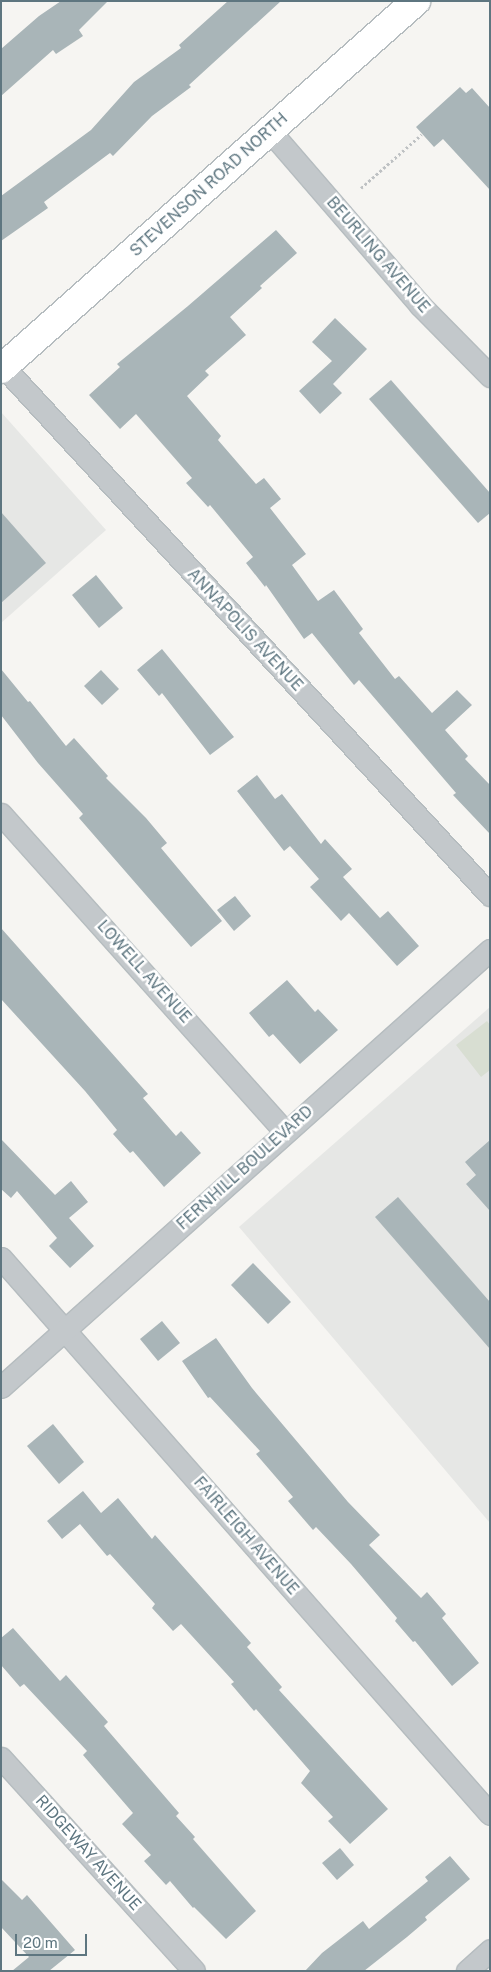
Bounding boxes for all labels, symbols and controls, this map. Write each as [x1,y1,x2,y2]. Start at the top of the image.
street label: STEVENSON ROAD NORTH [126,109,292,261]
street label: BEURLING AVENUE [322,193,434,317]
street label: ANNAPOLIS AVENUE [183,565,307,695]
street label: LOWELL AVENUE [93,917,195,1027]
street label: FERNHILL BOULEVARD [173,1102,317,1234]
street label: FAIRLEIGH AVENUE [189,1473,303,1599]
street label: RIDGEWAY AVENUE [31,1791,145,1915]
scale bar [18,1924,90,1956]
text: 20 m [23,1934,58,1951]

